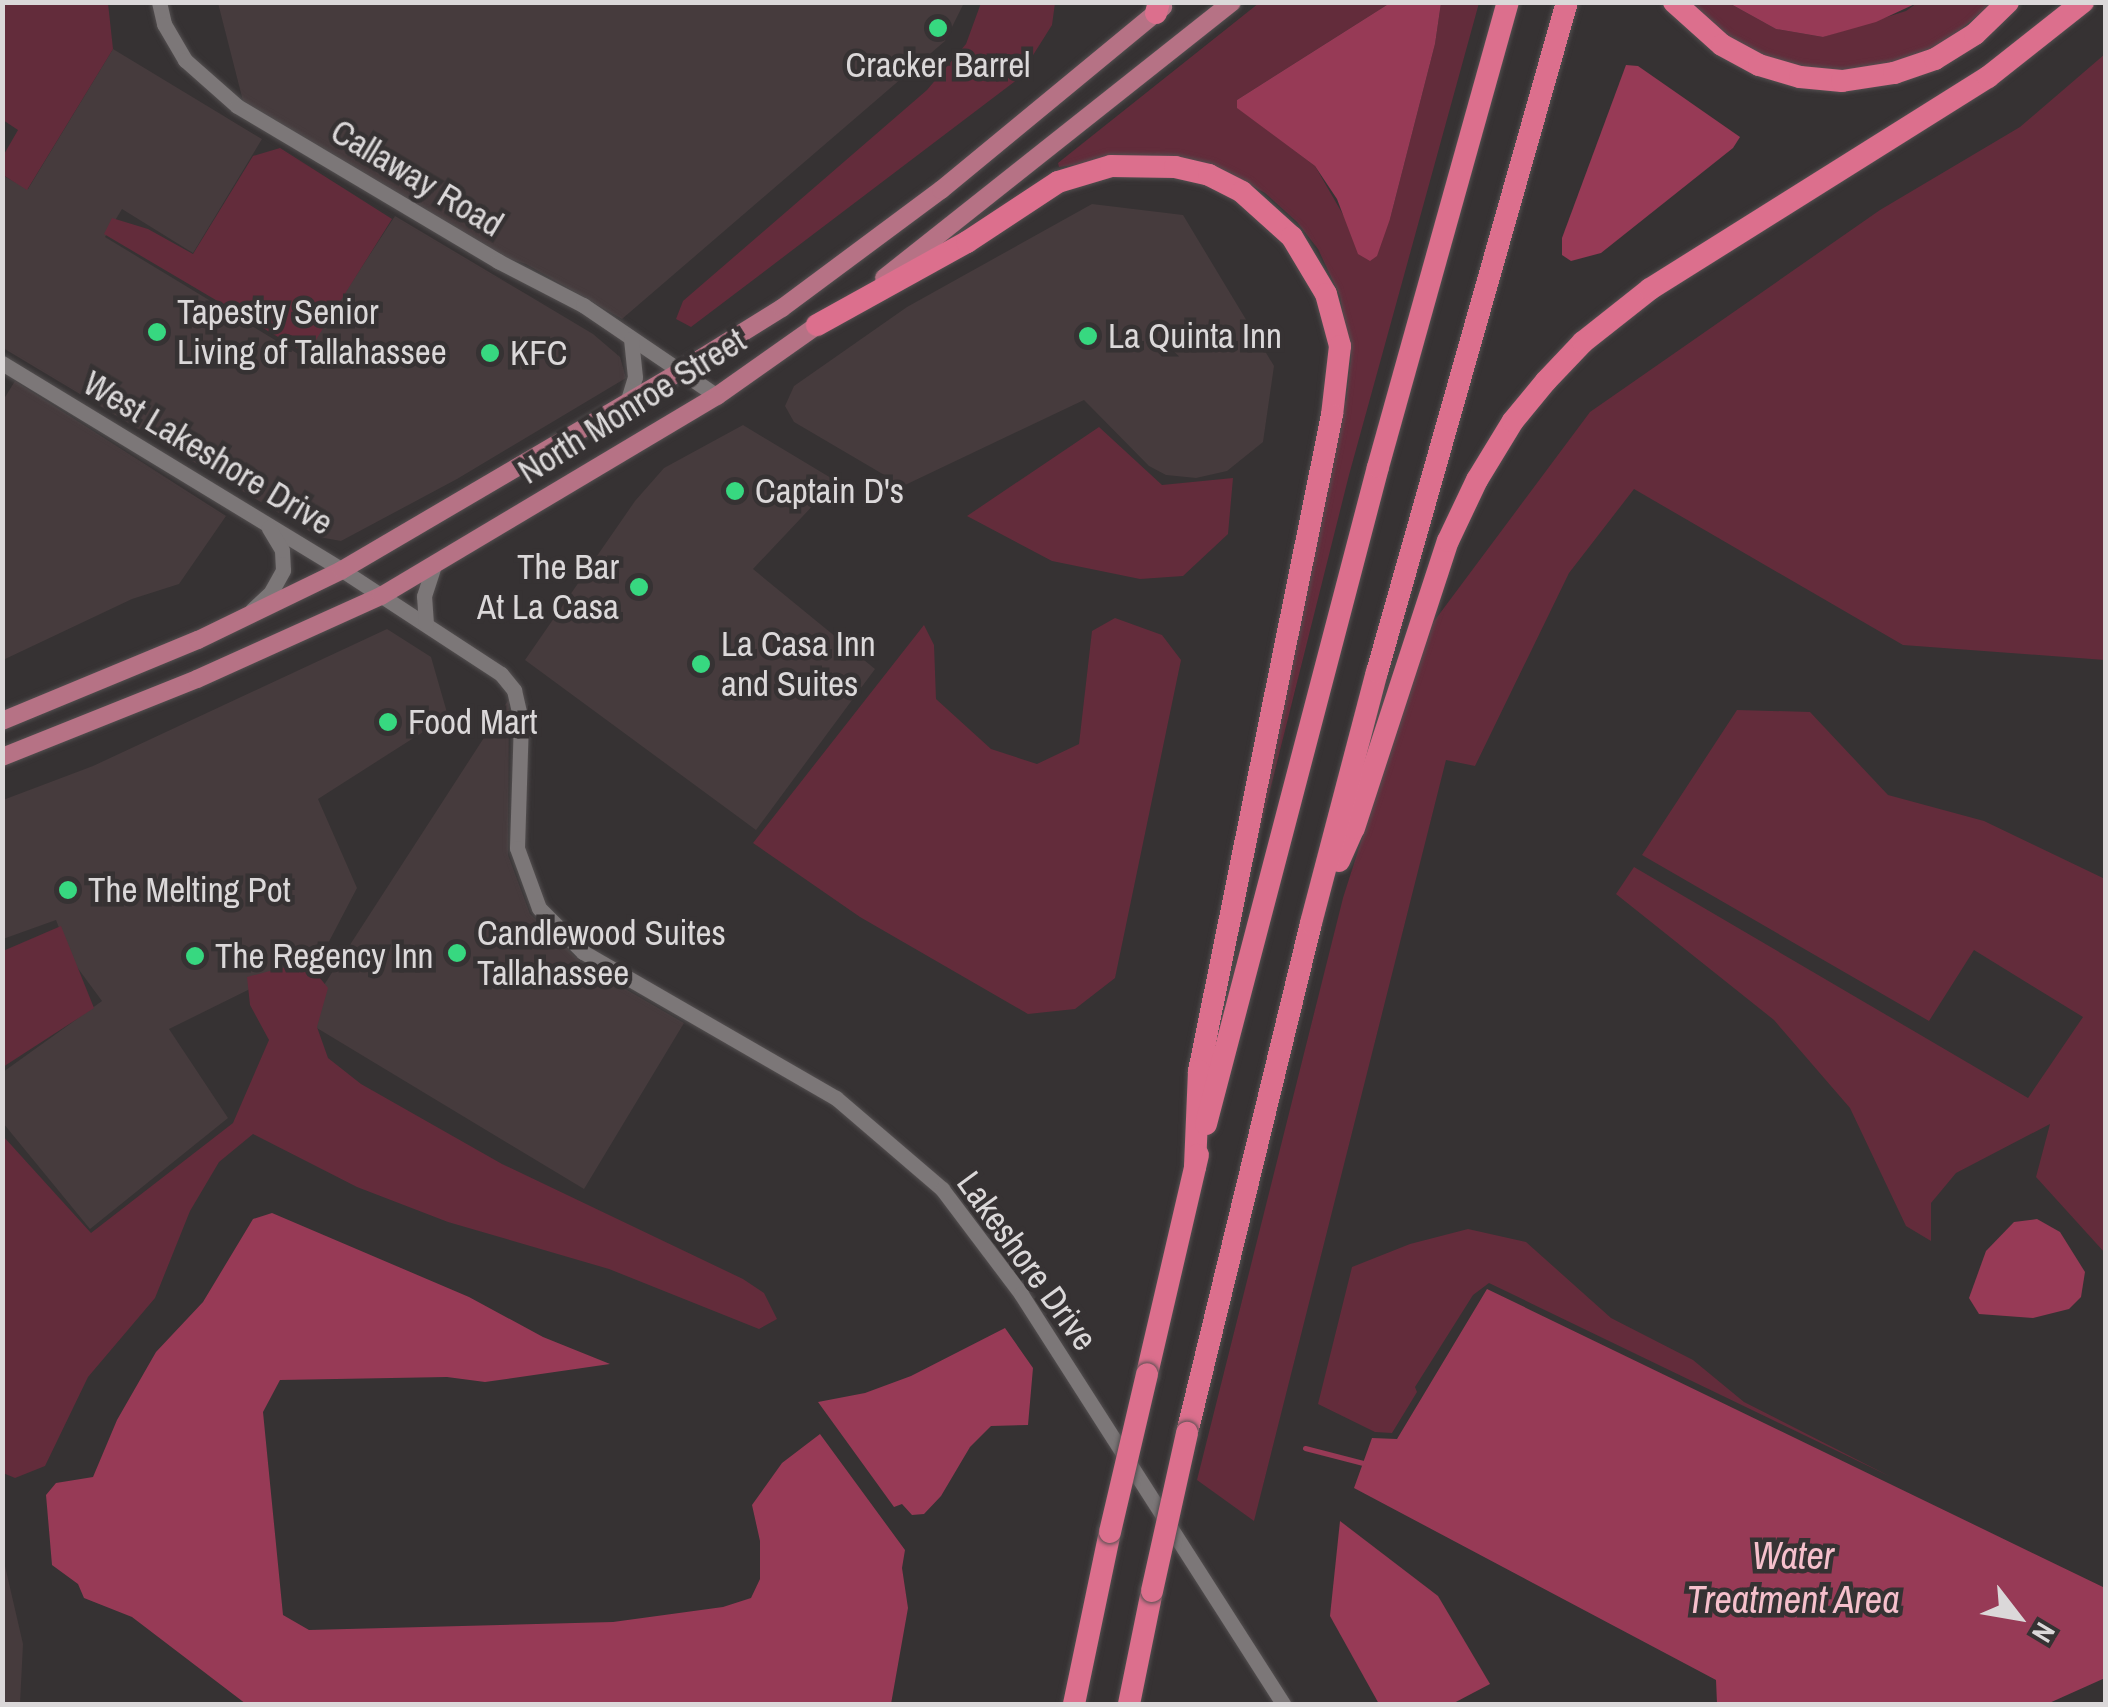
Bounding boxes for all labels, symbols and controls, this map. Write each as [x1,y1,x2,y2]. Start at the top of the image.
marker: Cracker Barrel [927,17,949,39]
place label: Cracker Barrel [846,44,1030,86]
street label: Callaway Road [323,110,511,246]
place label: Tapestry Senior Living of Tallahassee [177,291,447,373]
place label: La Quinta Inn [1108,315,1282,357]
street label: North Monroe Street [511,319,753,493]
marker: Tapestry Senior Living of Tallahassee [146,321,168,343]
marker: La Quinta Inn [1077,325,1099,347]
place label: KFC [510,332,567,374]
marker: KFC [479,342,501,364]
street label: West Lakeshore Drive [76,362,340,544]
place label: Captain D's [755,470,904,512]
marker: Captain D's [724,480,746,502]
place label: The Bar At La Casa [477,546,619,628]
marker: The Bar At La Casa [628,576,650,598]
place label: La Casa Inn and Suites [721,623,876,705]
marker: La Casa Inn and Suites [690,653,712,675]
place label: Food Mart [408,701,537,743]
marker: Food Mart [377,711,399,733]
place label: The Melting Pot [88,869,291,911]
marker: The Melting Pot [57,879,79,901]
place label: Candlewood Suites Tallahassee [477,912,726,994]
place label: The Regency Inn [215,935,434,977]
marker: Candlewood Suites Tallahassee [446,942,468,964]
marker: The Regency Inn [184,945,206,967]
street label: Lakeshore Drive [948,1163,1106,1359]
water label: Water Treatment Area [1685,1533,1901,1622]
north arrow [1968,1567,2068,1667]
text: N [2023,1616,2064,1649]

